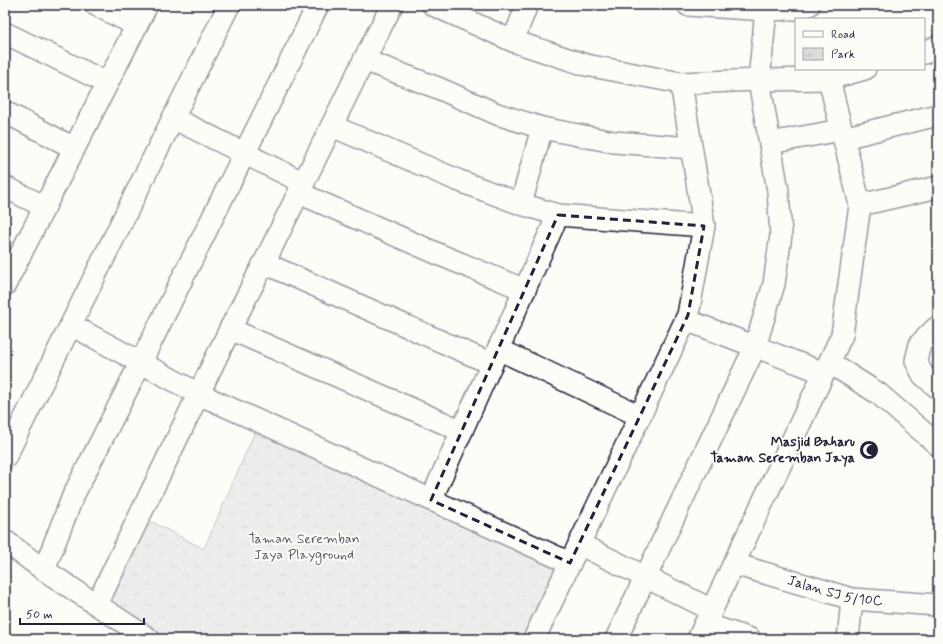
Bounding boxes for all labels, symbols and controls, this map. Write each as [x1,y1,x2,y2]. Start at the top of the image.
legend [795,18,925,70]
text: Road [831,27,855,43]
text: Park [831,47,855,63]
place label: Masjid Baharu Taman Seremban Jaya [710,433,855,467]
mosque icon: Masjid Baharu Taman Seremban Jaya [858,439,880,461]
park label: Taman Seremban Jaya Playground [248,530,360,565]
street label: Jalan SJ 5/10C [785,571,883,610]
scale bar [20,600,144,626]
text: 50 m [26,607,53,623]

